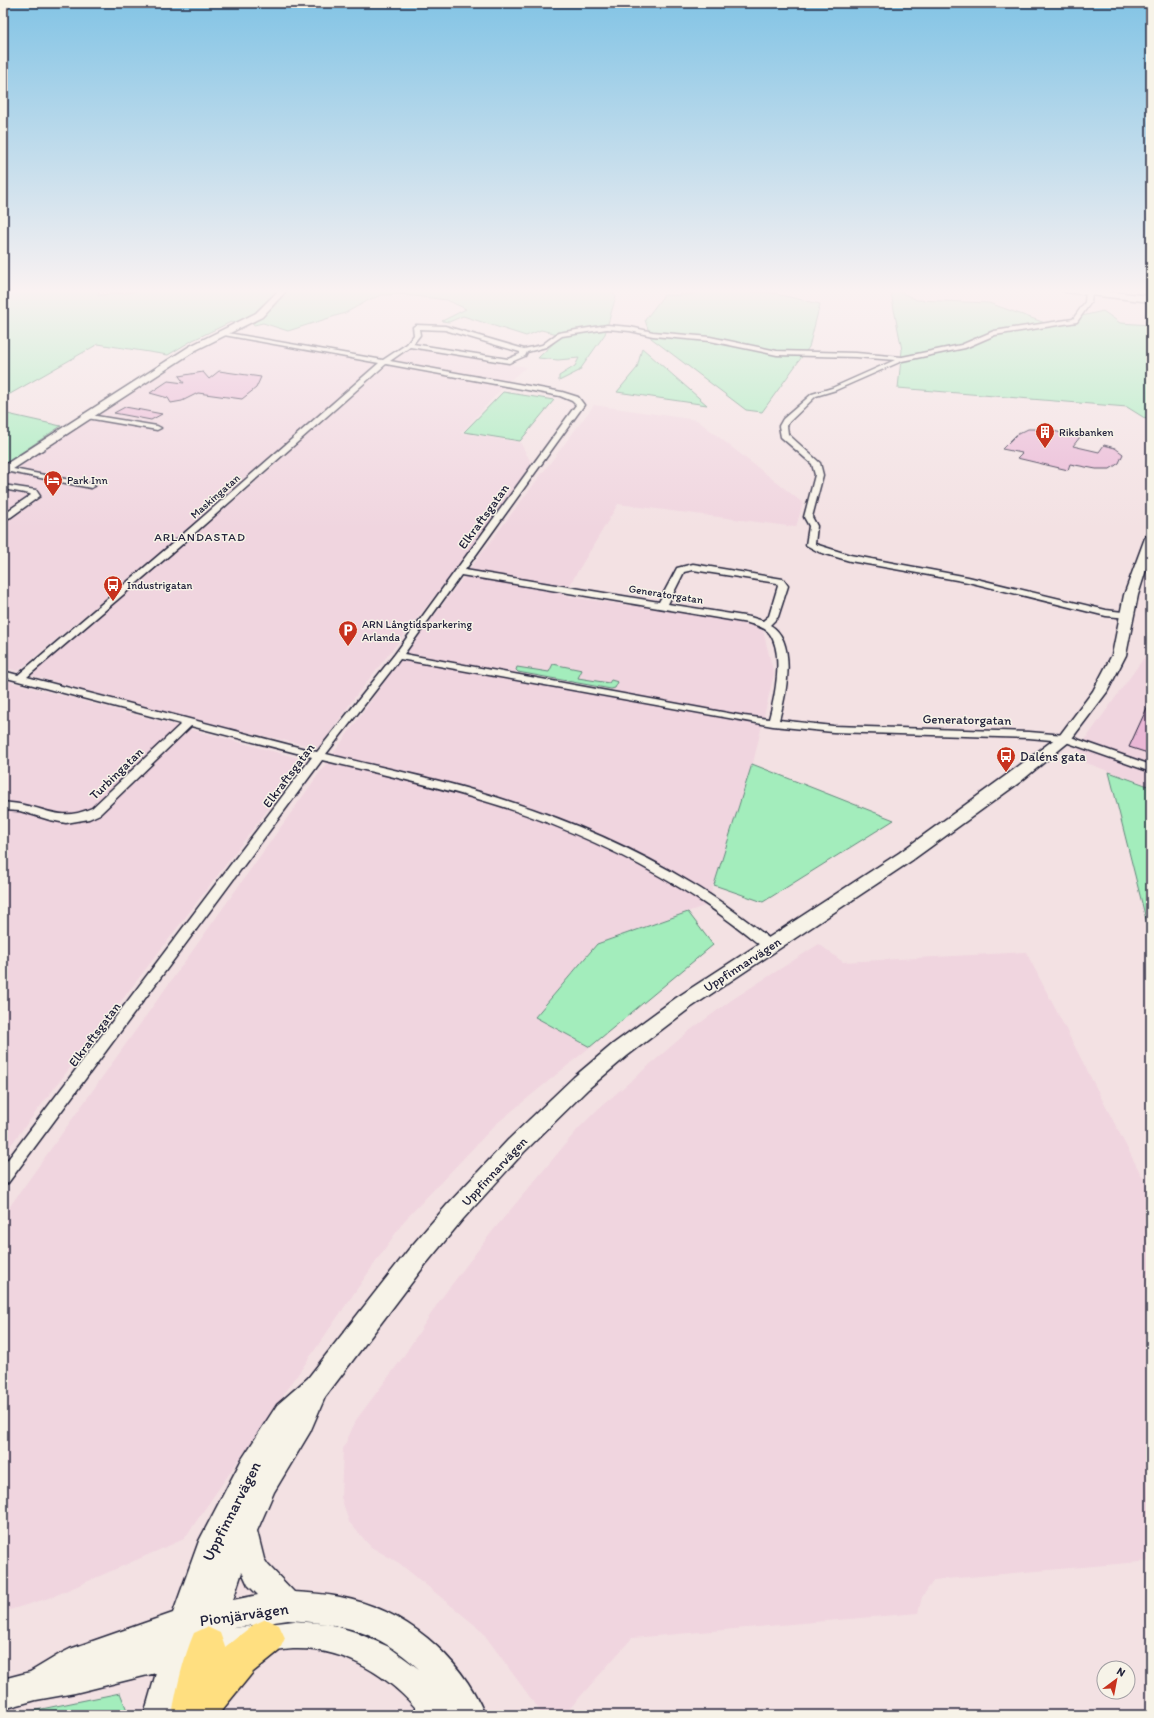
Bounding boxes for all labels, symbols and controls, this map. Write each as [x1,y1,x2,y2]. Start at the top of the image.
building icon: Riksbanken [1034,421,1056,449]
place label: Riksbanken [1059,426,1114,439]
hotel icon: Park Inn [42,469,64,497]
street label: Maskingatan [188,471,243,521]
place label: Park Inn [67,474,108,487]
street label: Elkraftsgatan [455,480,512,552]
district label: ARLANDASTAD [154,530,246,544]
bus stop icon: Industrigatan [102,574,124,602]
place label: Industrigatan [127,579,193,592]
street label: Generatorgatan [628,582,705,607]
place label: ARN Långtidsparkering Arlanda [362,618,472,644]
parking icon: ARN Långtidsparkering Arlanda [337,619,359,647]
street label: Generatorgatan [922,711,1012,728]
street label: Elkraftsgatan [259,740,318,810]
street label: Turbingatan [86,744,147,803]
bus stop icon: Daléns gata [995,745,1017,773]
place label: Daléns gata [1020,749,1086,764]
street label: Uppfinnarvägen [701,934,784,995]
street label: Elkraftsgatan [65,999,124,1069]
street label: Uppfinnarvägen [458,1134,530,1209]
street label: Uppfinnarvägen [198,1458,265,1564]
street label: Pionjärvägen [198,1599,290,1630]
north arrow [1096,1660,1136,1700]
text: N [1114,1664,1128,1679]

